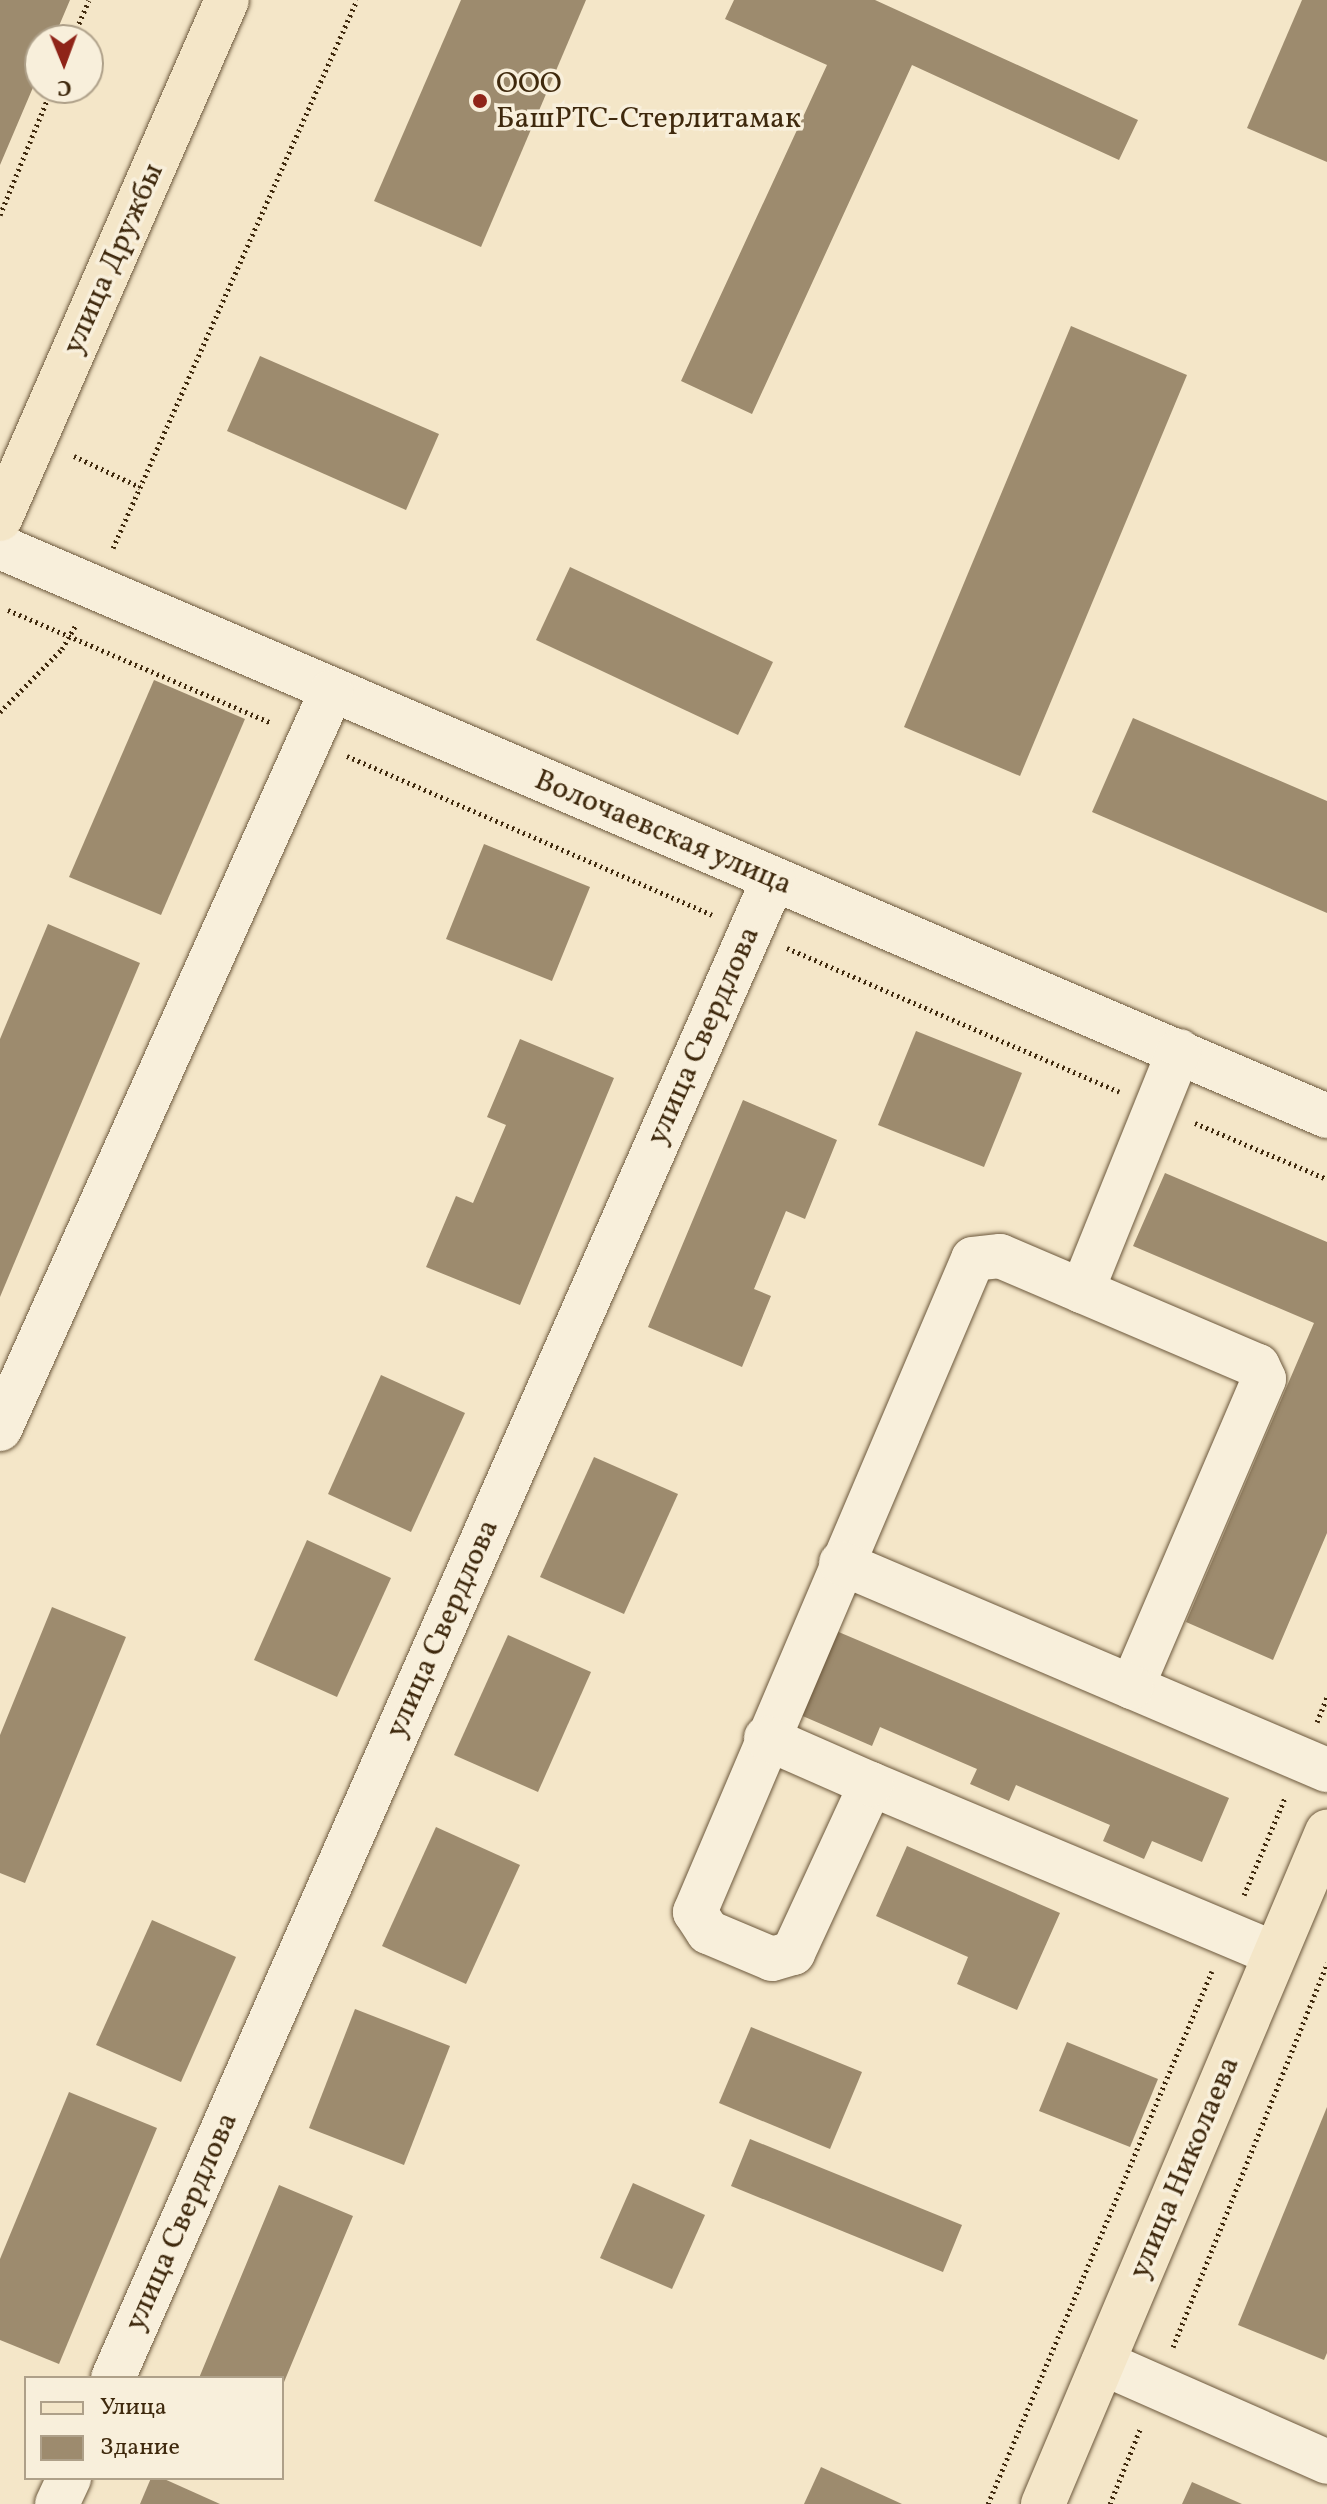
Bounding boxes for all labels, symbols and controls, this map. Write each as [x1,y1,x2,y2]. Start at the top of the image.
north arrow [24,24,104,104]
place label: ООО БашРТС-Стерлитамак [496,66,801,136]
text: С [57,71,72,102]
marker: ООО БашРТС-Стерлитамак [471,92,489,110]
street label: улица Дружбы [56,158,172,360]
street label: Волочаевская улица [528,762,798,904]
street label: улица Свердлова [640,921,768,1151]
street label: улица Свердлова [379,1514,507,1744]
street label: улица Николаева [1122,2052,1248,2284]
street label: улица Свердлова [118,2107,246,2337]
legend [24,2376,284,2480]
text: Улица [100,2391,167,2425]
text: Здание [100,2431,180,2465]

